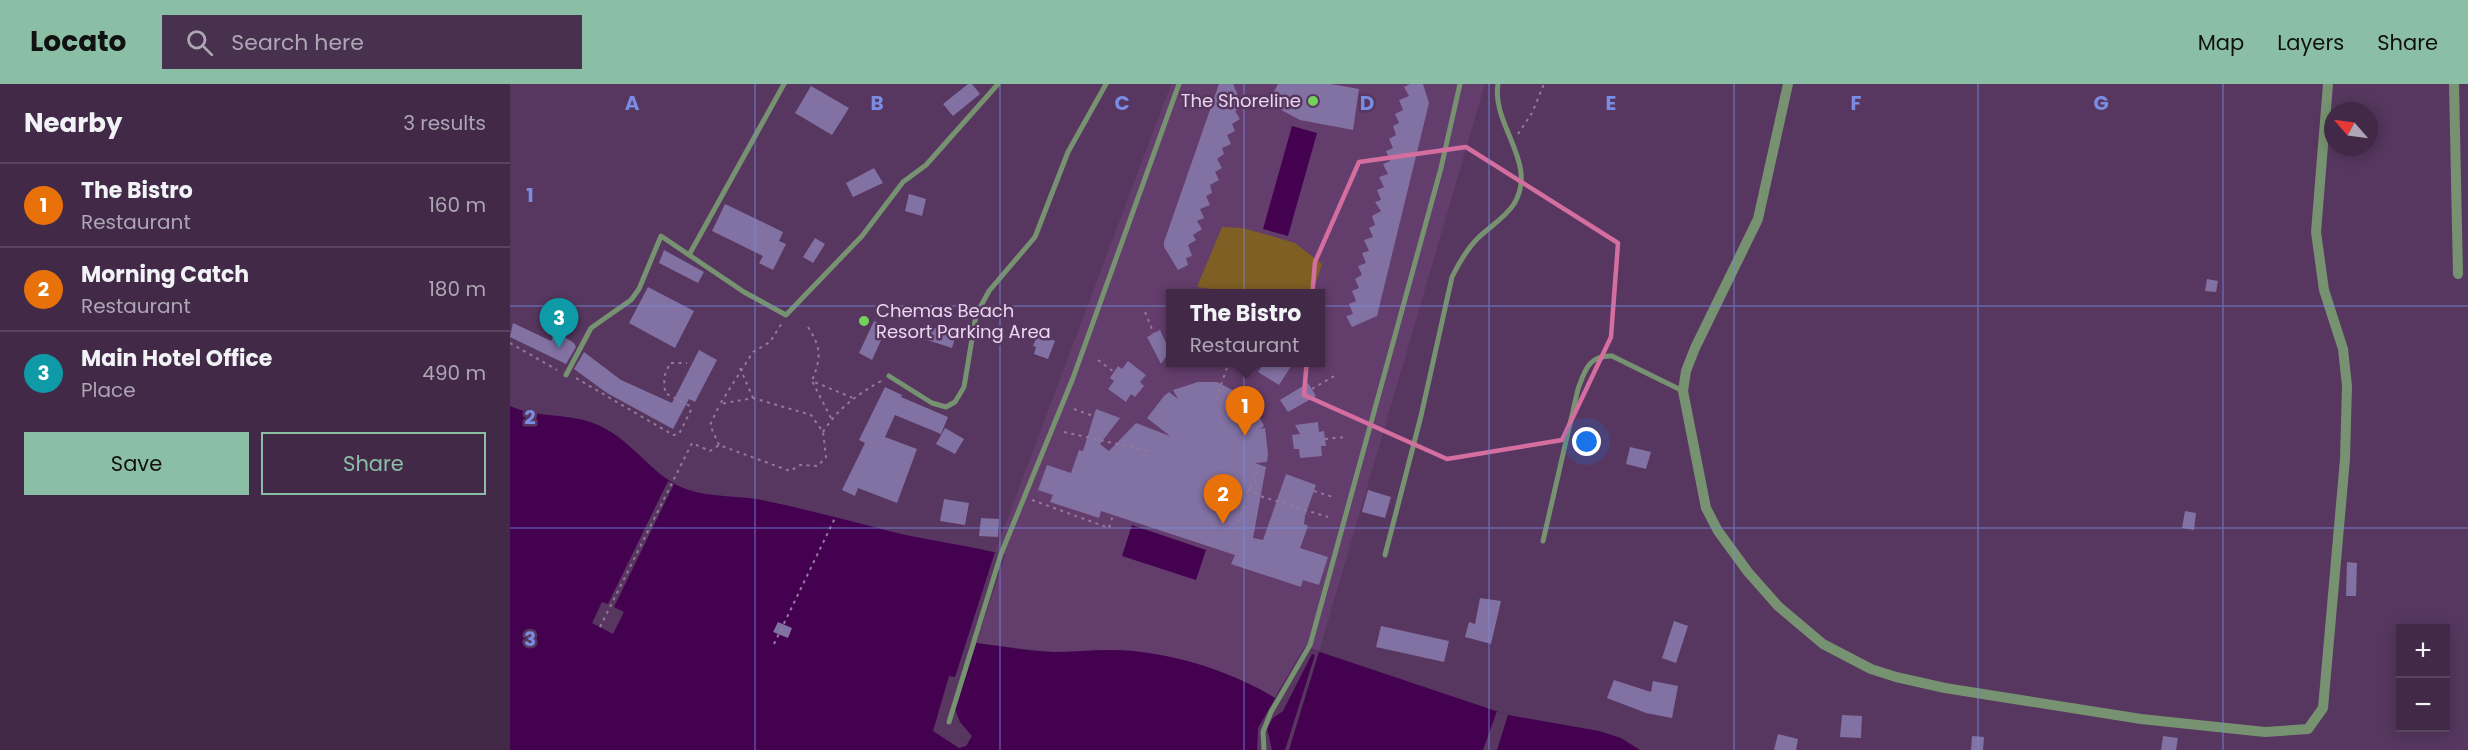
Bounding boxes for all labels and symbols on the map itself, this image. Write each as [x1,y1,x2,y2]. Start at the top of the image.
place label: The Shoreline [1181,88,1301,113]
text: A [625,89,640,117]
text: B [870,89,884,117]
text: C [1114,89,1130,117]
text: D [1360,89,1374,117]
text: E [1606,89,1616,117]
text: F [1851,89,1862,117]
text: G [2093,89,2109,117]
marker: The Shoreline [1306,94,1320,108]
north arrow [2324,102,2378,156]
text: 1 [526,181,534,209]
pin: 3 [539,298,578,348]
place label: Chemas Beach Resort Parking Area [876,298,1051,344]
marker: Chemas Beach Resort Parking Area [857,314,871,328]
pin: 1 [1226,386,1264,436]
text: 2 [524,403,536,431]
your location [1572,427,1601,456]
pin: 2 [1204,474,1242,524]
text: 3 [524,625,536,653]

